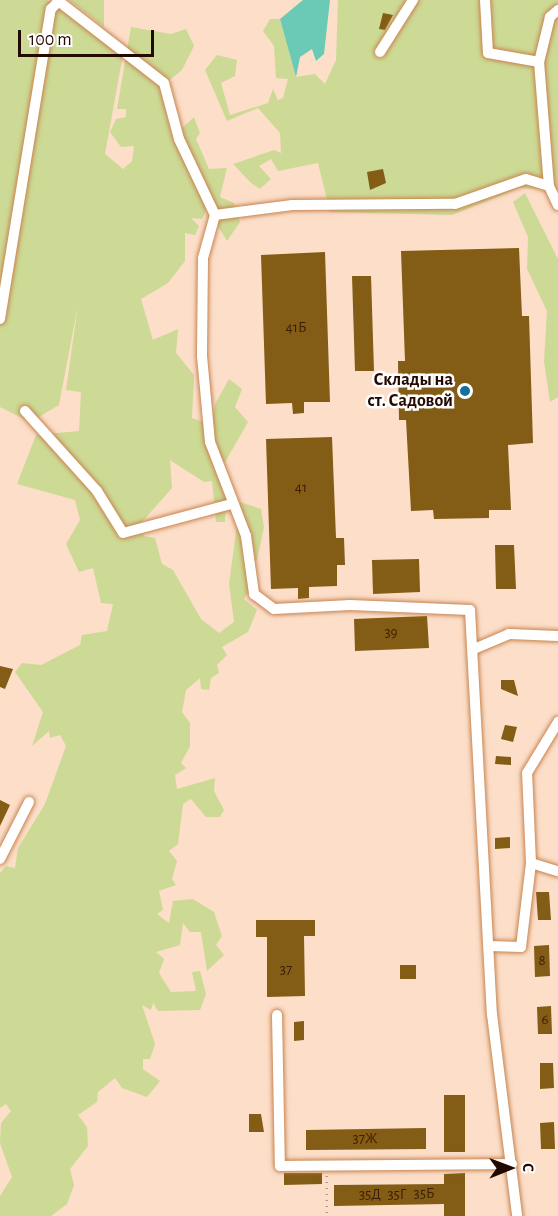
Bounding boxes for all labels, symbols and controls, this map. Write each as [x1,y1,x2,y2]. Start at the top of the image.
scale bar [21,18,158,56]
text: 100 m [29,31,72,49]
house number: 41Б [286,319,306,337]
place label: Склады на ст. Садовой [367,370,453,412]
marker: Склады на ст. Садовой [458,384,472,398]
house number: 41 [295,479,307,497]
house number: 39 [384,624,398,642]
house number: 8 [538,952,546,970]
house number: 37 [280,961,292,979]
house number: 6 [541,1011,549,1029]
house number: 37Ж [353,1130,377,1148]
north arrow [480,1138,540,1198]
text: С [520,1163,536,1172]
house number: 35Б [413,1185,435,1203]
house number: 35Д [359,1186,381,1204]
house number: 35Г [387,1186,407,1204]

